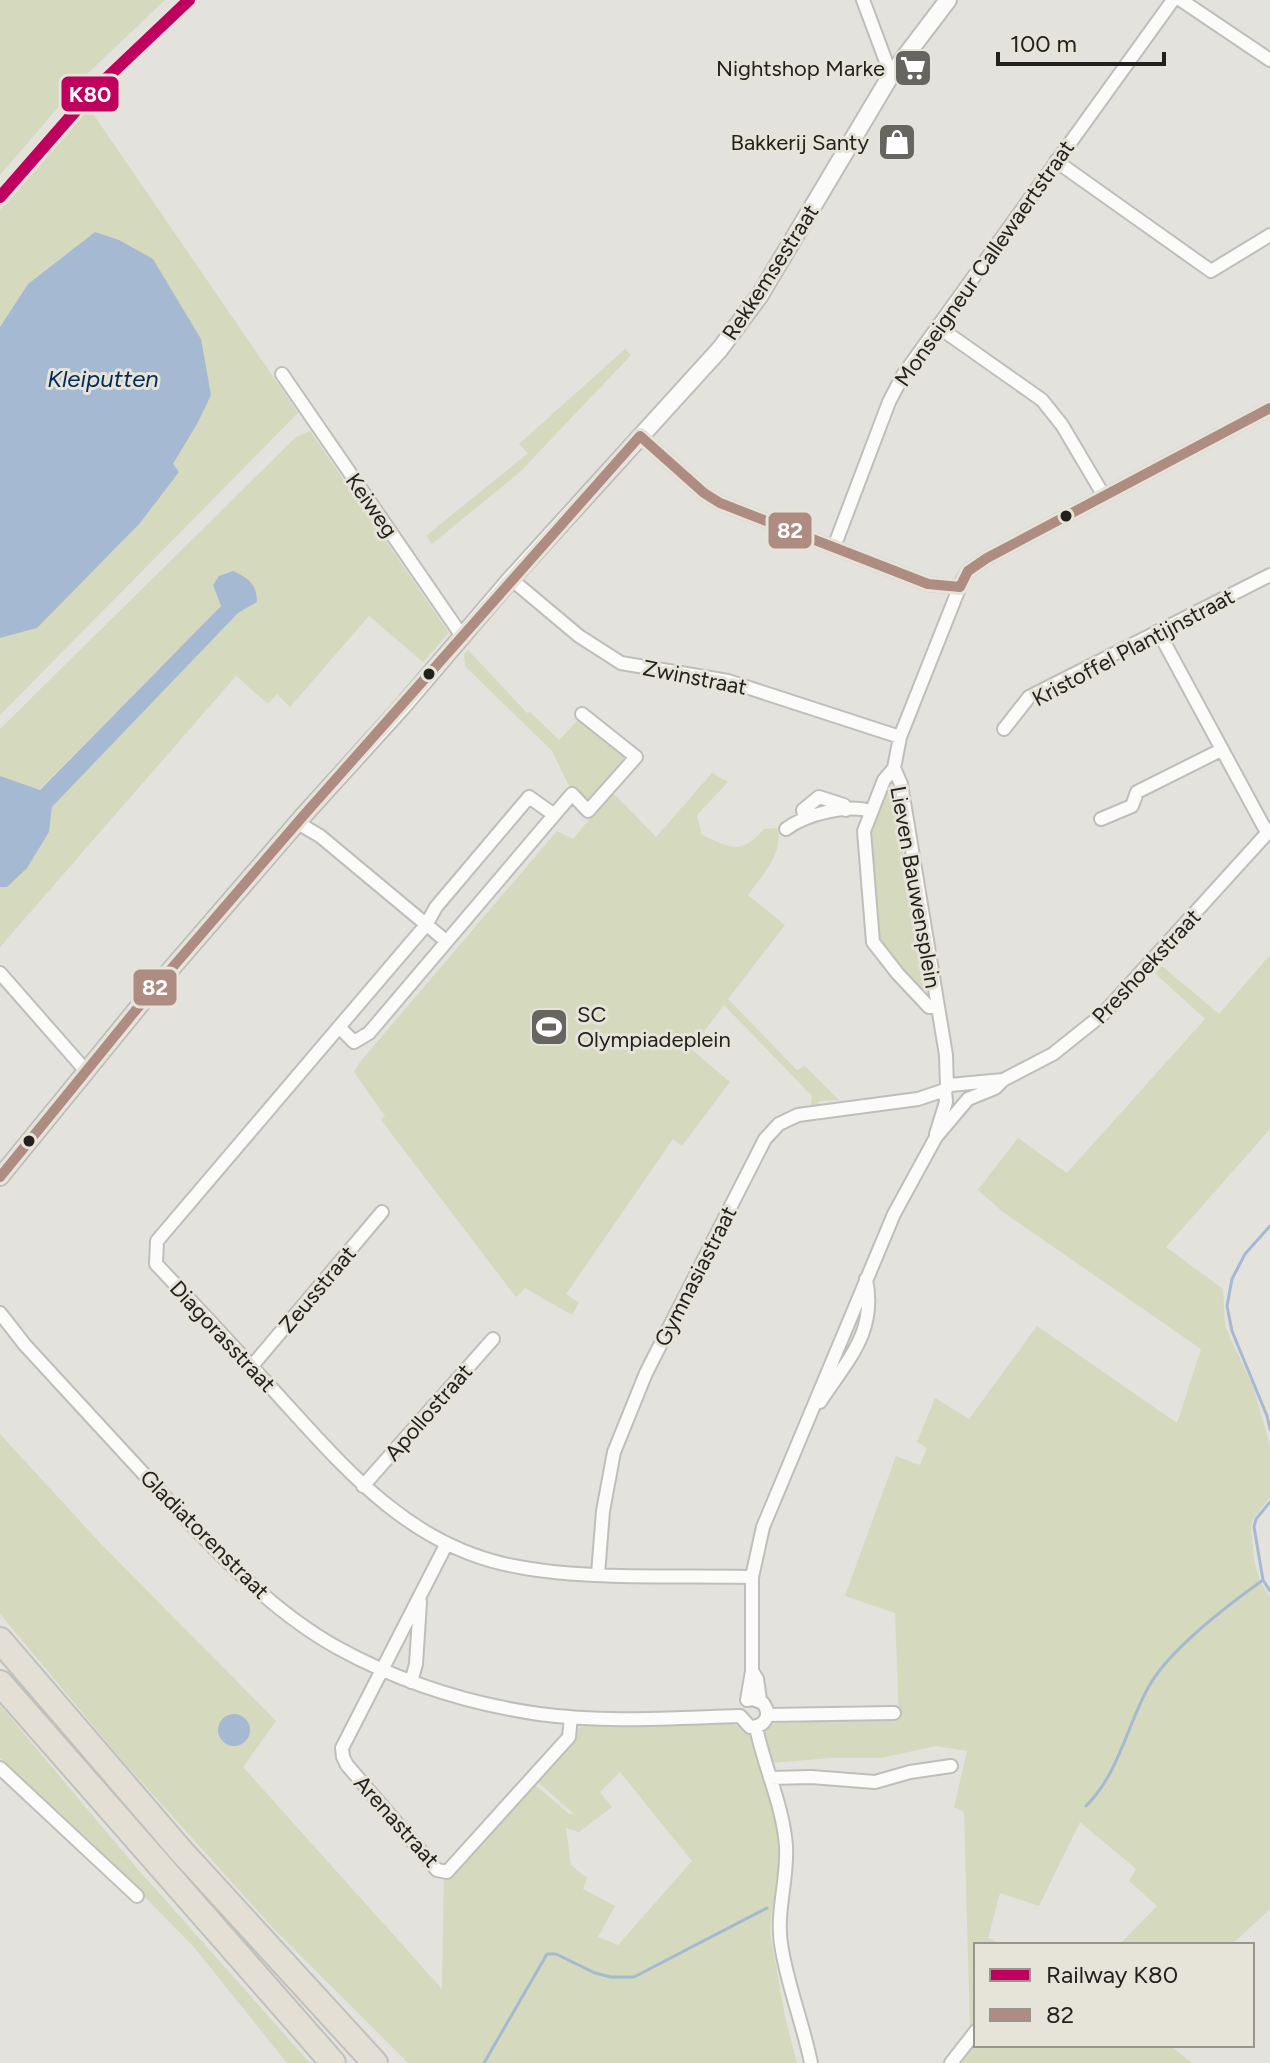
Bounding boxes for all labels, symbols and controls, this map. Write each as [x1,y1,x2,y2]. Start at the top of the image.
scale bar [998,16,1164,66]
text: 100 m [1010,29,1077,58]
supermarket icon: Nightshop Marke [892,47,934,89]
place label: Nightshop Marke [716,55,885,82]
line badge: K80 [60,75,120,113]
text: K80 [69,81,111,108]
shop icon: Bakkerij Santy [876,121,918,163]
place label: Bakkerij Santy [730,129,869,156]
street label: Monseigneur Callewaertstraat [889,135,1080,392]
street label: Rekkemsestraat [716,199,824,345]
water label: Kleiputten [47,364,159,393]
street label: Keiweg [340,468,403,543]
unlabelled marker [1058,508,1074,524]
line badge: 82 [767,511,813,550]
text: 82 [777,517,803,544]
street label: Kristoffel Plantijnstraat [1028,583,1239,712]
street label: Zwinstraat [641,654,749,701]
unlabelled marker [421,666,437,682]
street label: Lieven Bauwensplein [884,784,947,990]
street label: Preshoekstraat [1086,903,1206,1029]
line badge: 82 [132,968,178,1007]
text: 82 [142,974,168,1001]
place label: SC Olympiadeplein [577,1001,731,1053]
sports icon: SC Olympiadeplein [528,1006,570,1048]
unlabelled marker [21,1133,37,1149]
street label: Gymnasiastraat [648,1202,742,1351]
street label: Zeusstraat [273,1240,362,1338]
street label: Diagorasstraat [164,1275,281,1398]
street label: Apollostraat [379,1358,478,1466]
street label: Gladiatorenstraat [134,1464,275,1605]
street label: Arenastraat [348,1770,445,1873]
legend [974,1943,1254,2047]
text: Railway K80 [1046,1960,1178,1989]
text: 82 [1046,2000,1074,2029]

